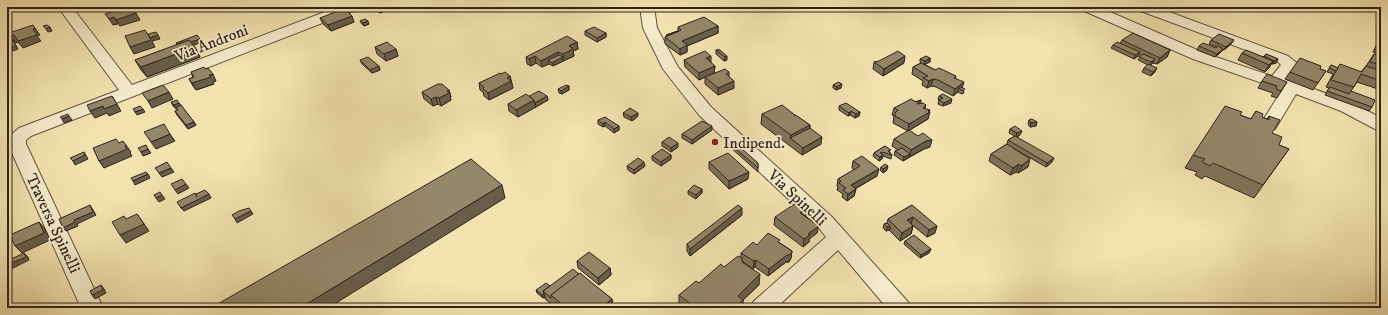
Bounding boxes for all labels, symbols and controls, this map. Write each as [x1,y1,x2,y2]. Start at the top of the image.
street label: Via Androni [171,20,251,66]
place label: Indipend. [723,133,785,153]
marker: Indipend. [710,137,720,147]
street label: Via Spinelli [763,165,831,230]
street label: Traversa Spinelli [21,170,85,276]

